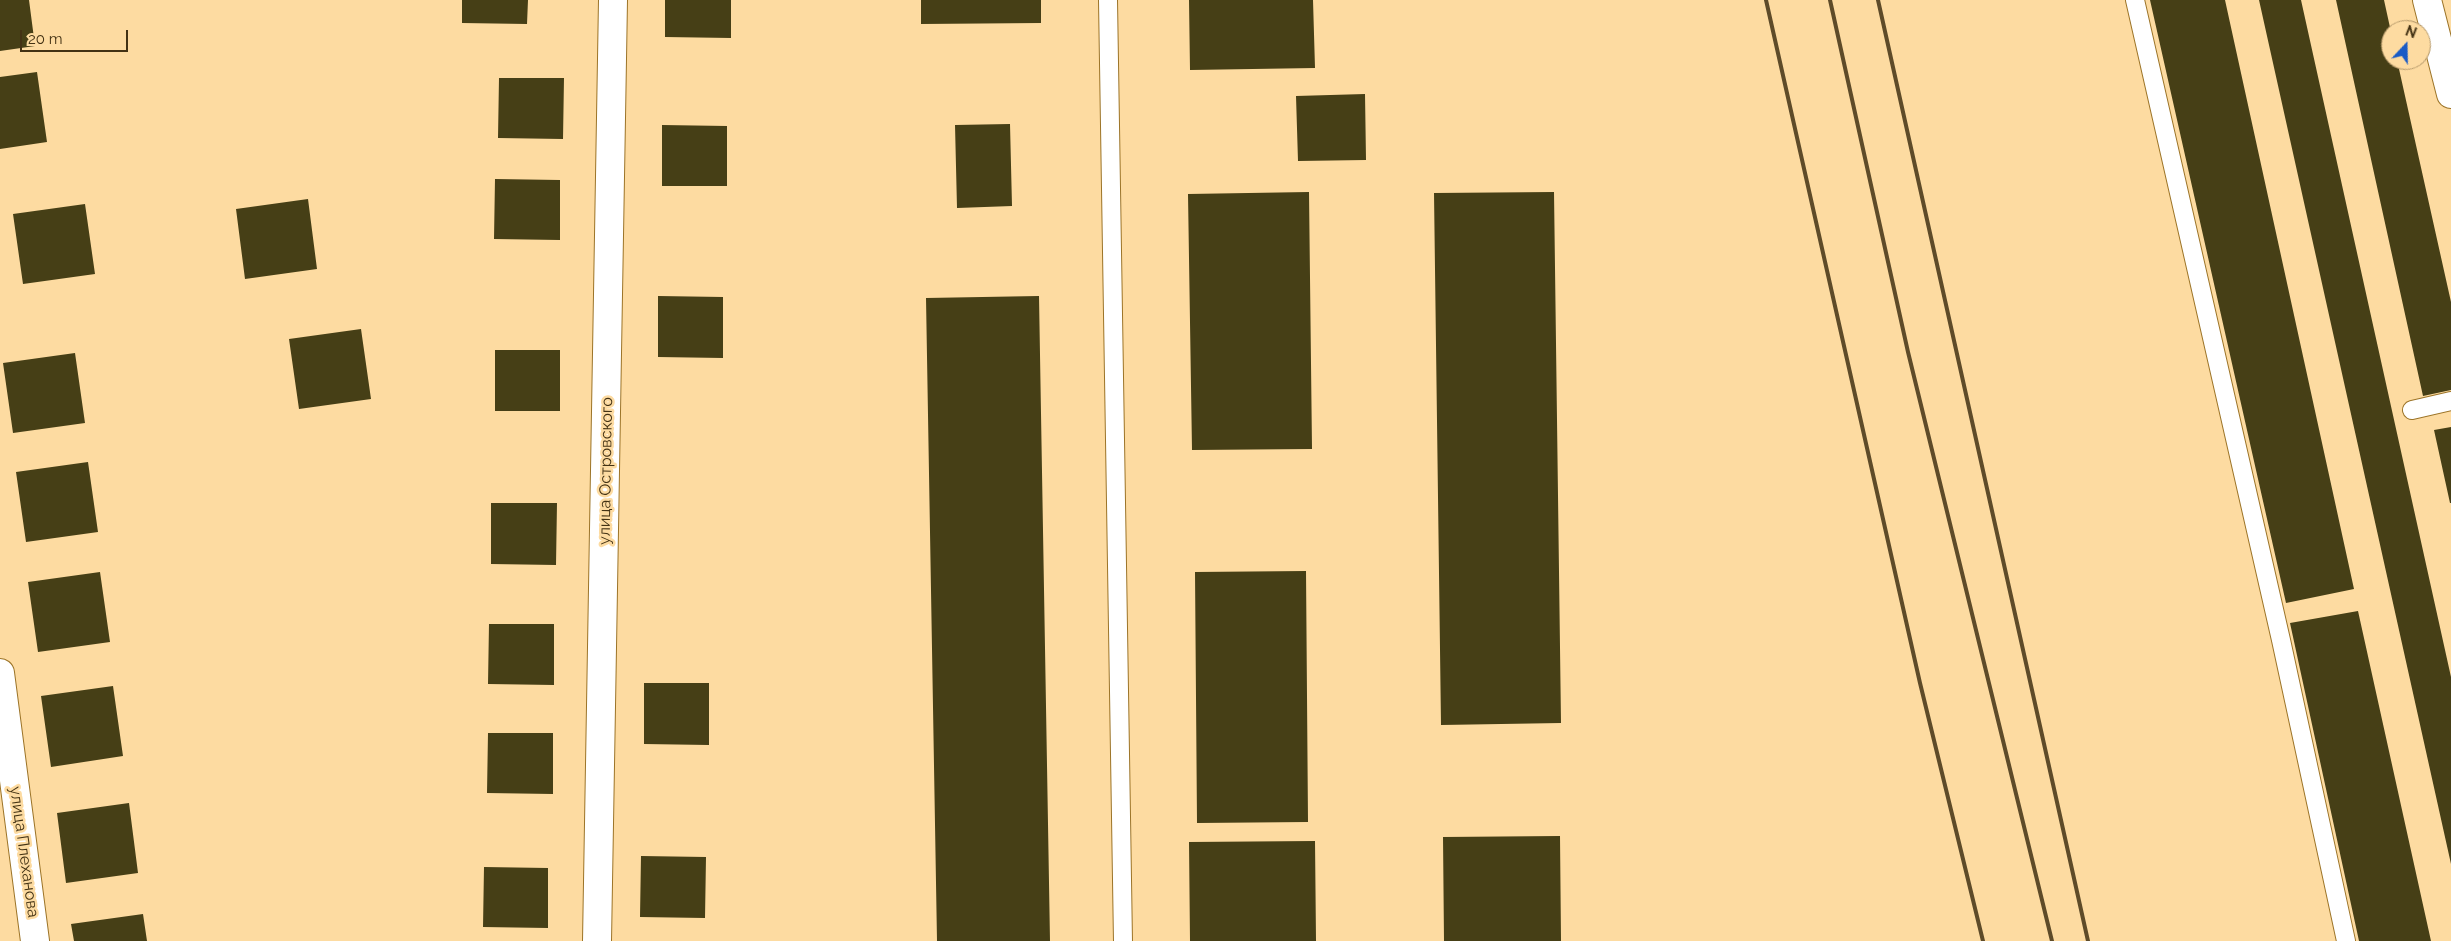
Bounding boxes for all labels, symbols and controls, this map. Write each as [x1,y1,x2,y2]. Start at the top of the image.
scale bar [22,20,130,52]
north arrow [2381,20,2431,70]
text: N [2403,23,2419,41]
text: 20 m [28,30,63,48]
street label: улица Островского [595,397,617,545]
street label: улица Плеханова [5,785,43,919]

